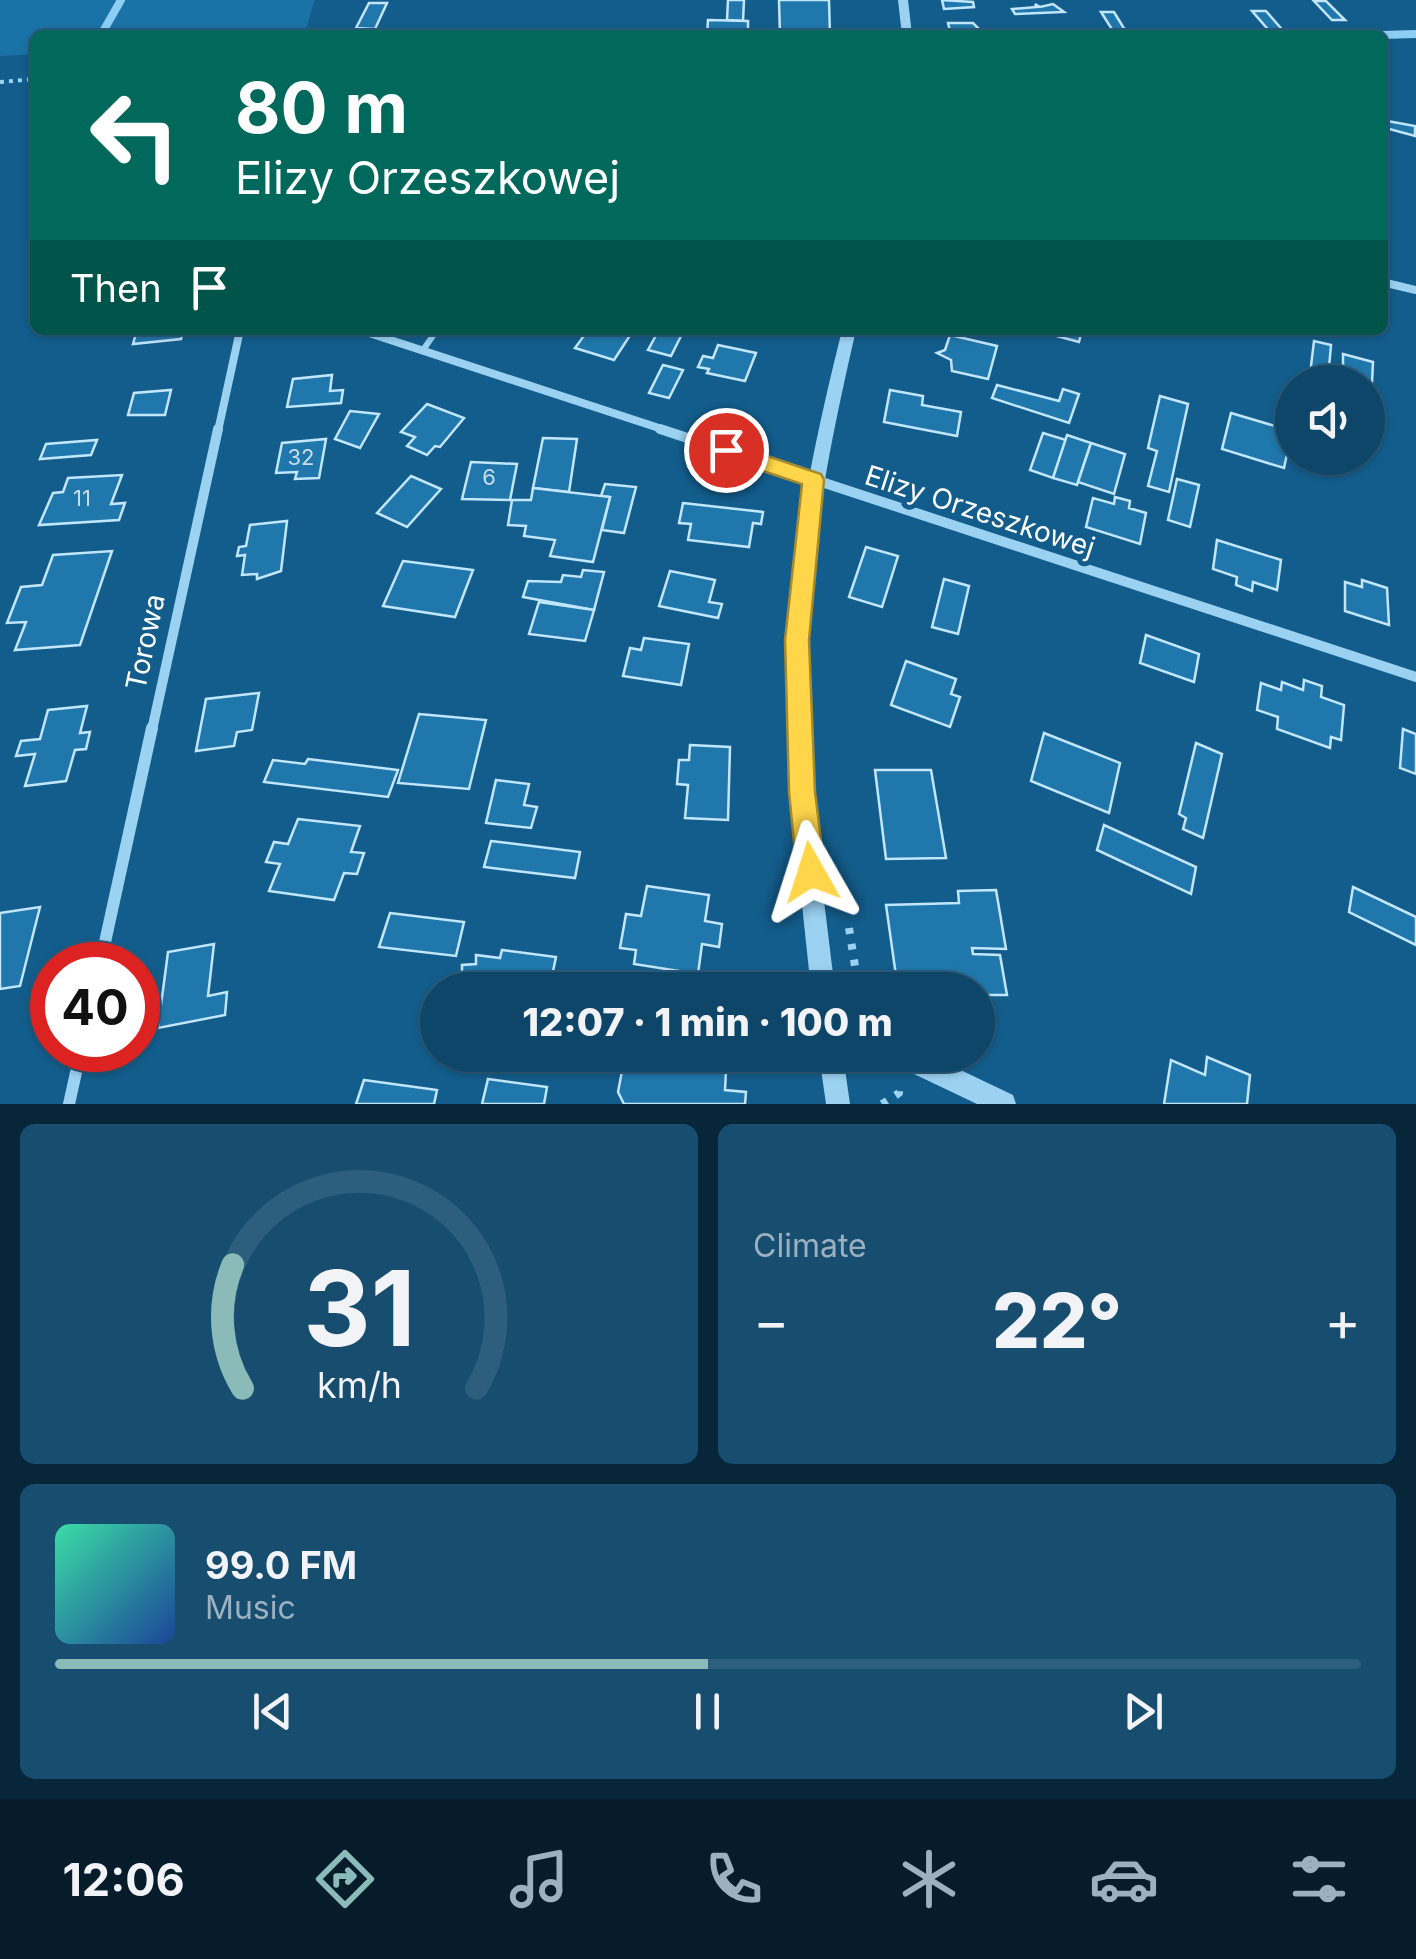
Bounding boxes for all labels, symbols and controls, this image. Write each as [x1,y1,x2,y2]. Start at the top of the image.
text: 80 m [235,65,408,150]
icon: left [70,70,200,200]
text: Elizy Orzeszkowej [235,150,620,205]
icon: arrive [182,260,237,315]
text: Then [70,265,162,311]
map controls [1275,365,1385,475]
button: sound [1275,365,1385,475]
pin [684,408,769,493]
icon: arrive [699,423,754,478]
house number: 32 [287,444,315,470]
street label: Elizy Orzeszkowej [861,458,1099,564]
house number: 6 [482,464,496,490]
house number: 11 [73,485,91,511]
street label: Torowa [118,591,172,693]
position arrow [759,820,863,924]
speed limit sign: 40 [30,942,160,1072]
text: 12:07 · 1 min · 100 m [522,999,893,1045]
text: Climate [753,1226,867,1265]
text: 31 [303,1245,415,1371]
text: 22° [992,1275,1122,1366]
text: − [753,1288,789,1354]
text: + [1325,1288,1361,1354]
text: km/h [317,1363,401,1407]
text: 99.0 FM [205,1542,357,1588]
text: Music [205,1588,296,1627]
icon: previous [245,1684,300,1739]
icon: pause [680,1684,735,1739]
icon: next [1116,1684,1171,1739]
icon: directions [310,1844,380,1914]
icon: music [504,1844,574,1914]
icon: phone [699,1844,769,1914]
icon: climate [894,1844,964,1914]
icon: car [1089,1844,1159,1914]
icon: filters [1284,1844,1354,1914]
text: 12:06 [62,1852,185,1907]

